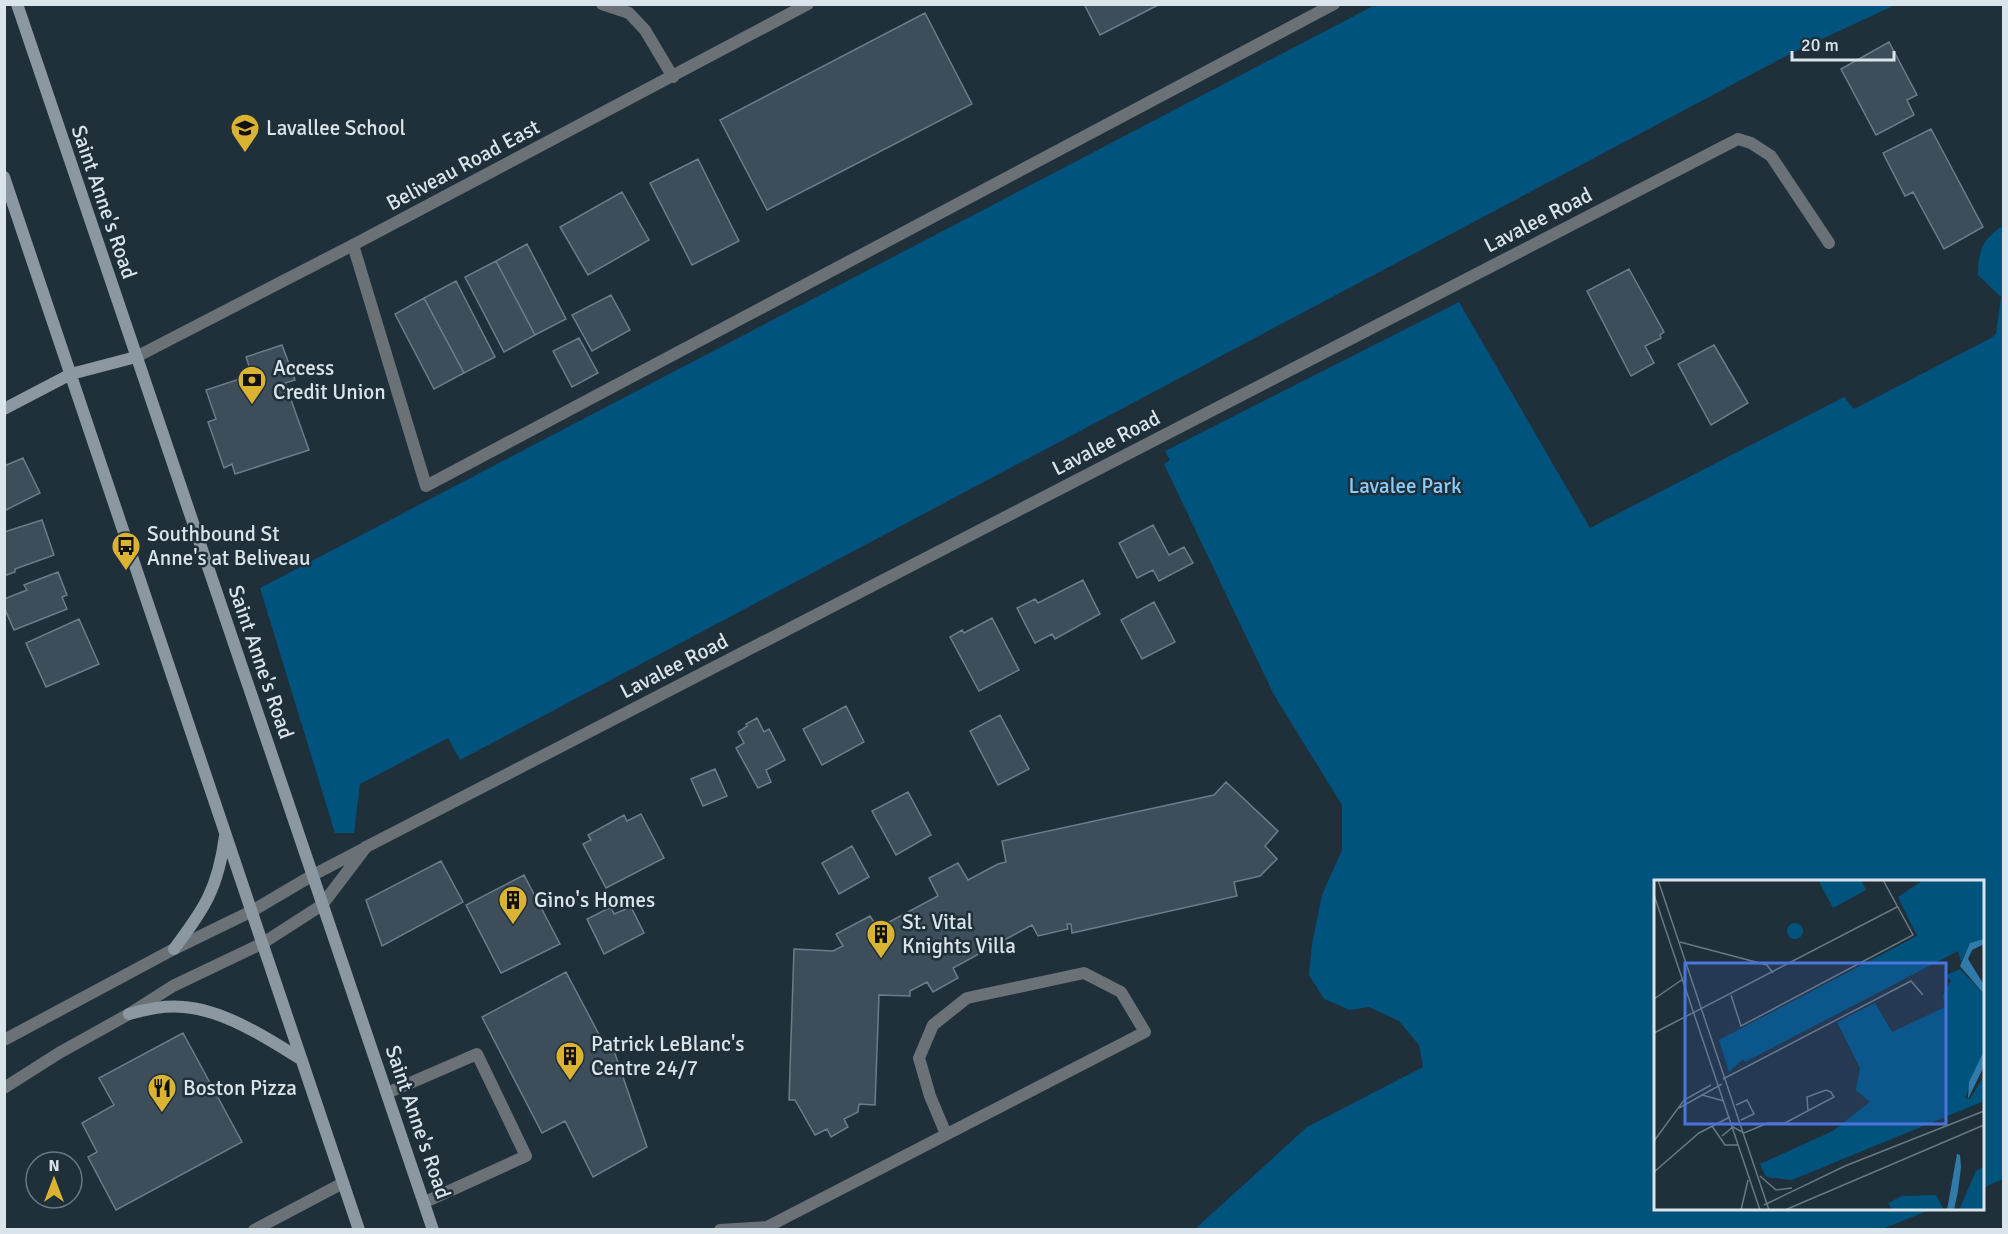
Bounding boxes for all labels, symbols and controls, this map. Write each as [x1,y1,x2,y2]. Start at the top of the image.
scale bar [1792,24,1894,62]
text: 20 m [1801,34,1839,56]
school or university icon: Lavallee School [229,112,261,154]
street label: Beliveau Road East [382,114,544,216]
place label: Lavallee School [266,115,406,141]
street label: Saint Anne's Road [66,122,142,282]
street label: Lavalee Road [1480,182,1596,258]
place label: Access Credit Union [273,355,386,405]
bank icon: Access Credit Union [236,364,268,406]
street label: Lavalee Road [1048,405,1164,481]
park label: Lavalee Park [1348,473,1462,499]
place label: Southbound St Anne's at Beliveau [147,521,310,571]
bus stop icon: Southbound St Anne's at Beliveau [110,530,142,572]
street label: Saint Anne's Road [223,582,299,742]
street label: Lavalee Road [616,628,732,704]
inset map [1654,880,1984,1210]
building icon: Gino's Homes [497,884,529,926]
place label: Gino's Homes [534,887,655,913]
place label: St. Vital Knights Villa [902,909,1016,959]
building icon: St. Vital Knights Villa [865,918,897,960]
place label: Patrick LeBlanc's Centre 24/7 [591,1031,744,1081]
building icon: Patrick LeBlanc's Centre 24/7 [554,1040,586,1082]
street label: Saint Anne's Road [380,1042,456,1202]
restaurant icon: Boston Pizza [146,1072,178,1114]
place label: Boston Pizza [183,1075,297,1101]
north arrow [24,1150,84,1210]
text: N [48,1156,60,1176]

